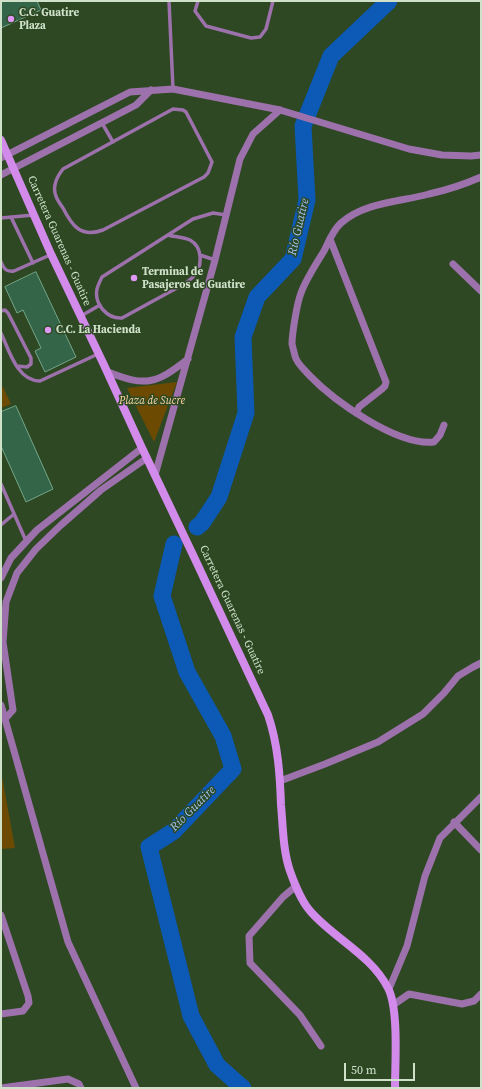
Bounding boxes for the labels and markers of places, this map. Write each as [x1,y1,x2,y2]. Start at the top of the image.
place label: C.C. Guatire Plaza [19,6,79,32]
marker: C.C. Guatire Plaza [6,14,16,24]
place label: Terminal de Pasajeros de Guatire [142,265,245,291]
marker: Terminal de Pasajeros de Guatire [129,273,139,283]
place label: C.C. La Hacienda [56,323,141,337]
marker: C.C. La Hacienda [43,325,53,335]

